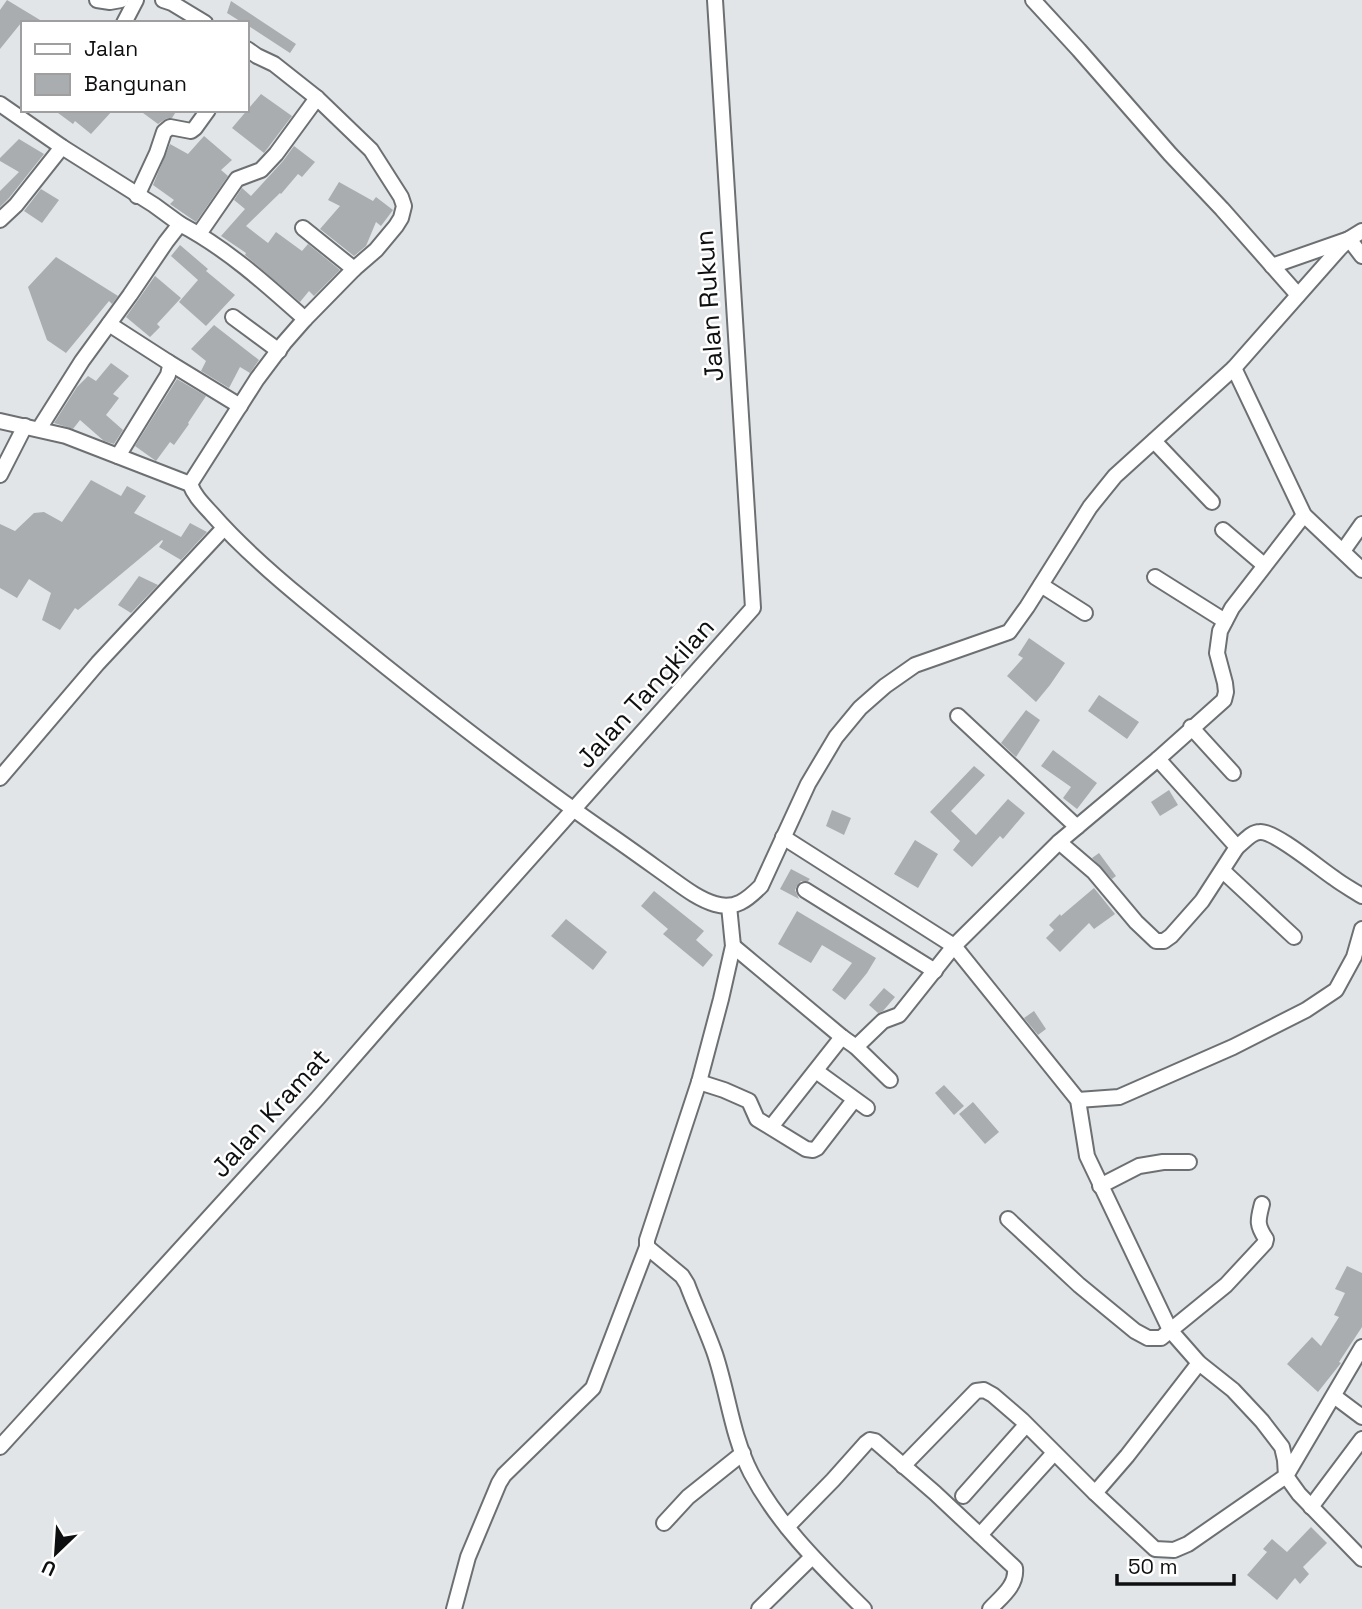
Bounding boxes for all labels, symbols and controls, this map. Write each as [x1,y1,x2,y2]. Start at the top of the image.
legend [21,21,248,112]
text: Jalan [84,35,138,62]
text: Bangunan [84,70,187,97]
street label: Jalan Rukun [687,229,731,383]
street label: Jalan Tangkilan [568,611,722,775]
street label: Jalan Kramat [203,1041,337,1185]
north arrow [21,1518,91,1588]
scale bar [1117,1542,1234,1586]
text: 50 m [1128,1553,1178,1580]
text: U [38,1554,60,1582]

